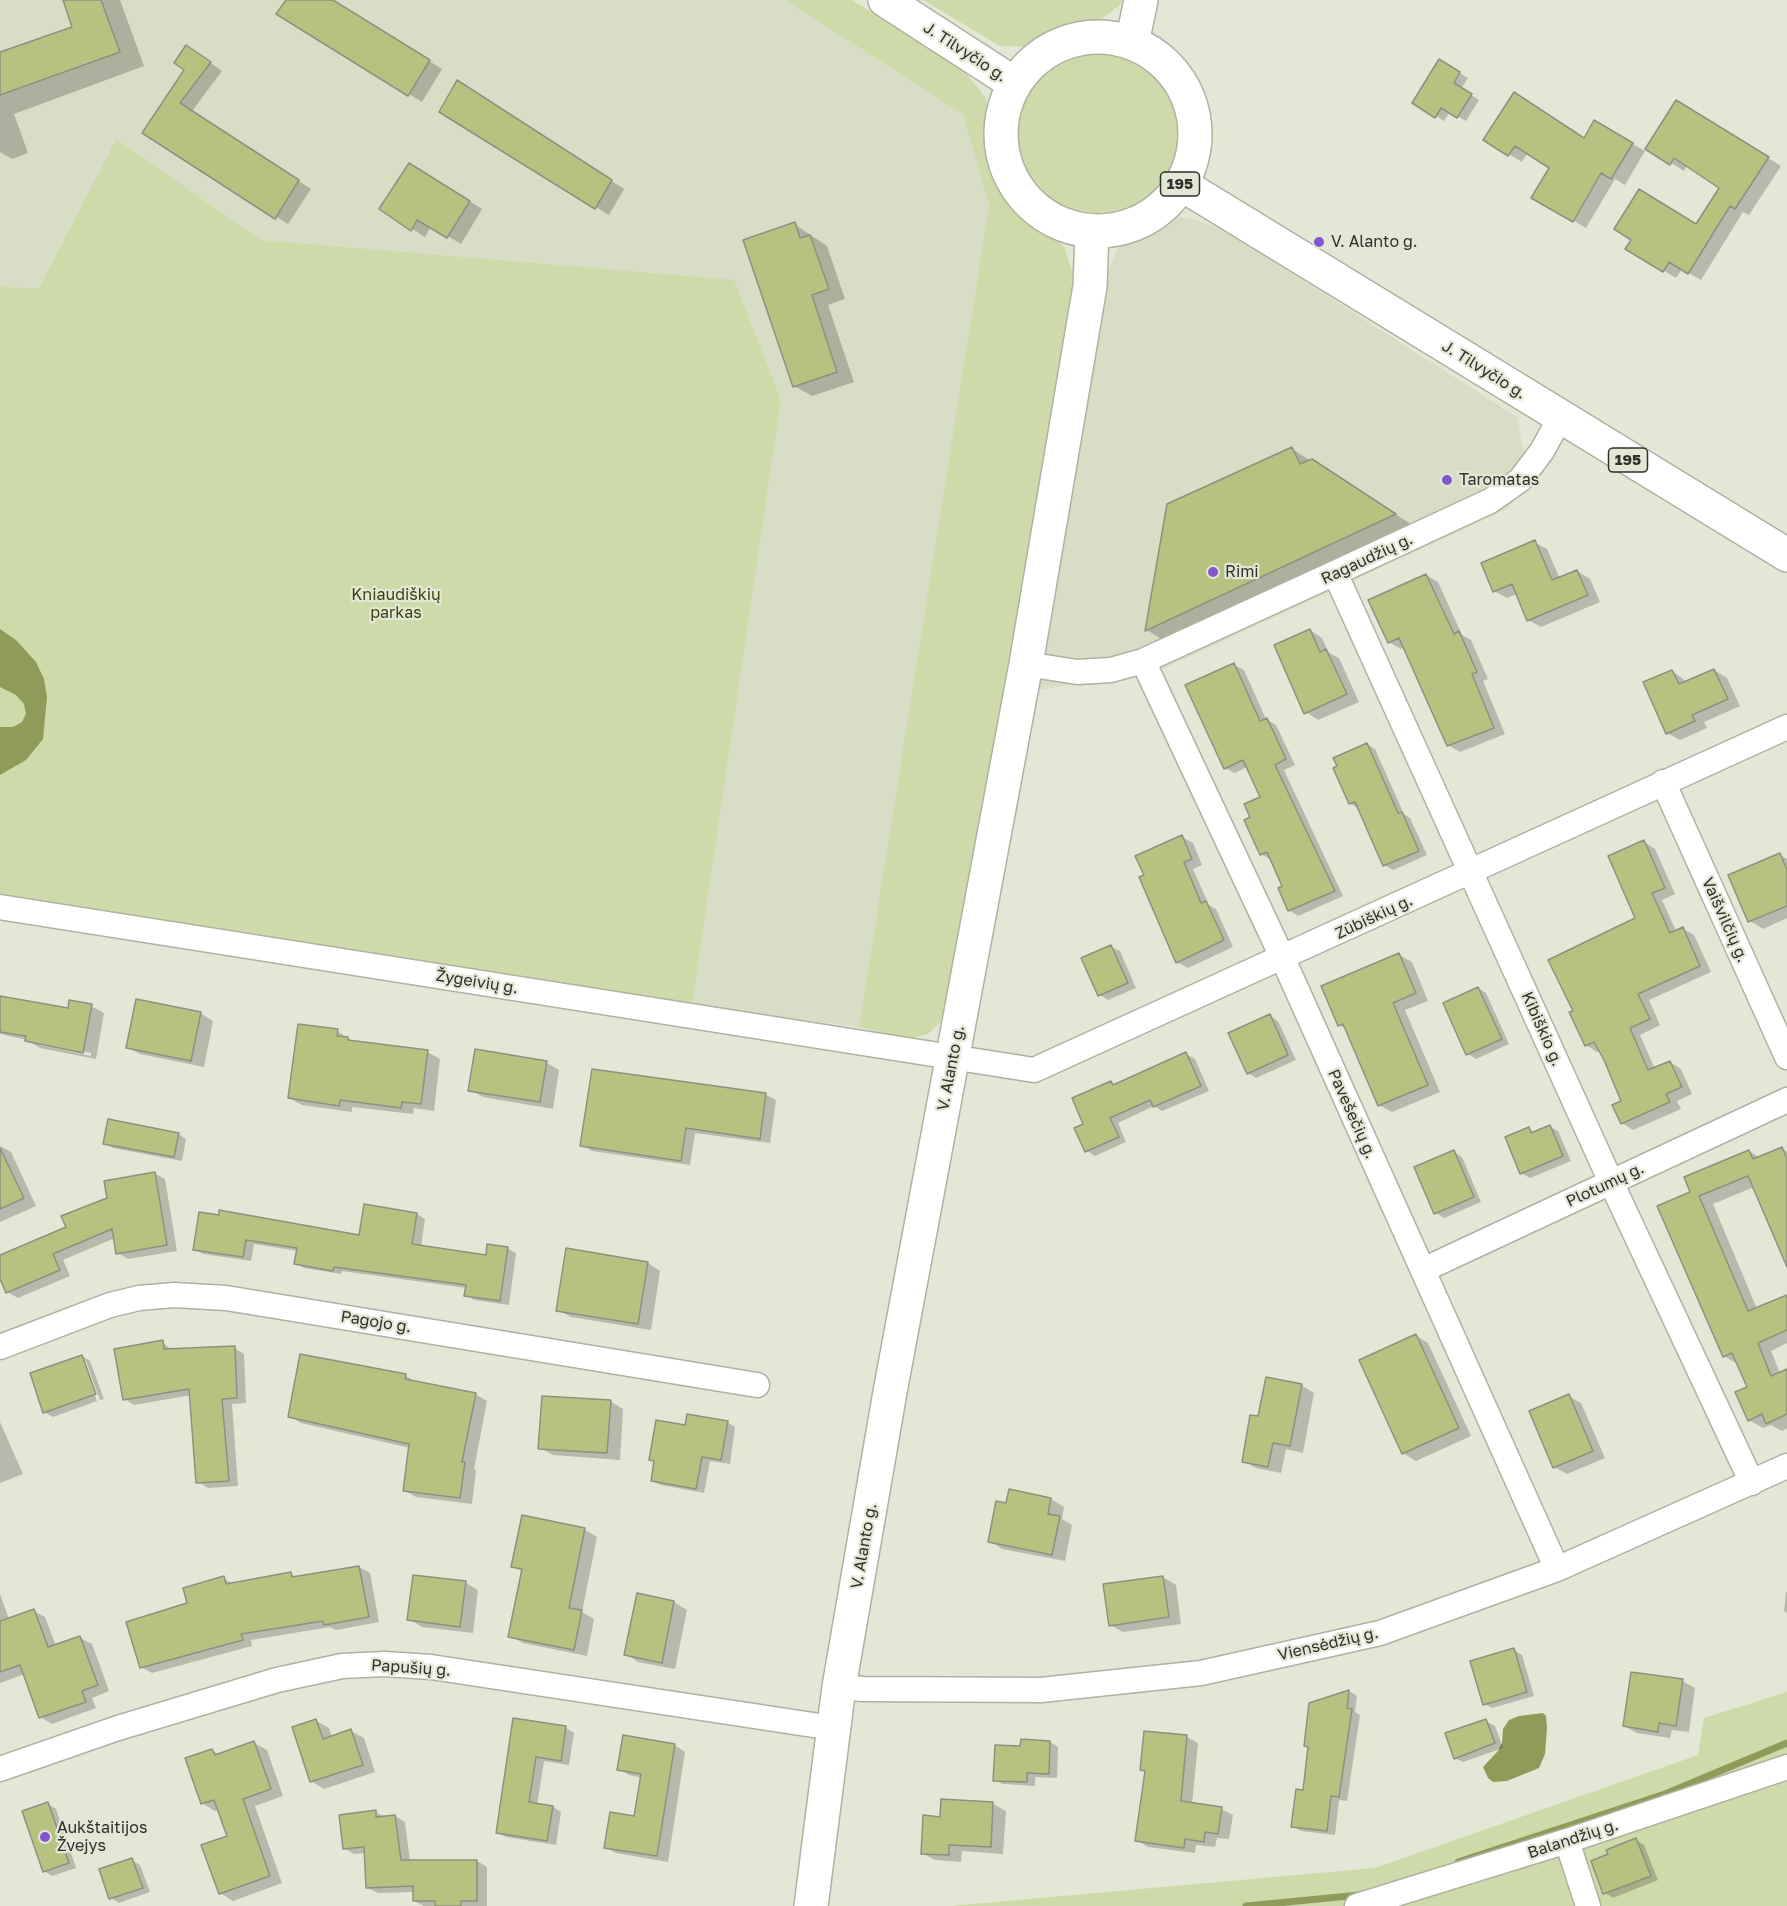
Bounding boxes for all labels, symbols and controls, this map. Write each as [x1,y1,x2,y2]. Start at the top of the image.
street label: J. Tilvyčio g. [920,18,1010,86]
road number: 195 [1160,172,1200,196]
place label: V. Alanto g. [1331,232,1418,252]
marker: V. Alanto g. [1312,235,1326,249]
street label: J. Tilvyčio g. [1438,337,1530,403]
road number: 195 [1608,448,1648,472]
place label: Taromatas [1459,470,1539,490]
marker: Taromatas [1440,473,1454,487]
street label: Ragaudžių g. [1318,529,1416,589]
place label: Rimi [1225,562,1259,582]
marker: Rimi [1206,565,1220,579]
park label: Kniaudiškių parkas [351,585,441,623]
street label: Vaišvilčių g. [1698,874,1752,966]
street label: Zūbiškių g. [1332,891,1416,943]
street label: Žygeivių g. [435,966,519,998]
street label: Kibiškio g. [1517,989,1567,1069]
street label: V. Alanto g. [933,1024,969,1112]
street label: Pavešečių g. [1324,1066,1380,1162]
street label: Plotumų g. [1563,1159,1647,1211]
street label: Pagojo g. [339,1307,413,1337]
street label: V. Alanto g. [847,1502,881,1590]
street label: Viensėdžių g. [1276,1623,1380,1665]
street label: Papušių g. [370,1656,452,1680]
street label: Balandžių g. [1525,1815,1621,1863]
place label: Aukštaitijos Žvejys [57,1818,147,1856]
marker: Aukštaitijos Žvejys [38,1830,52,1844]

